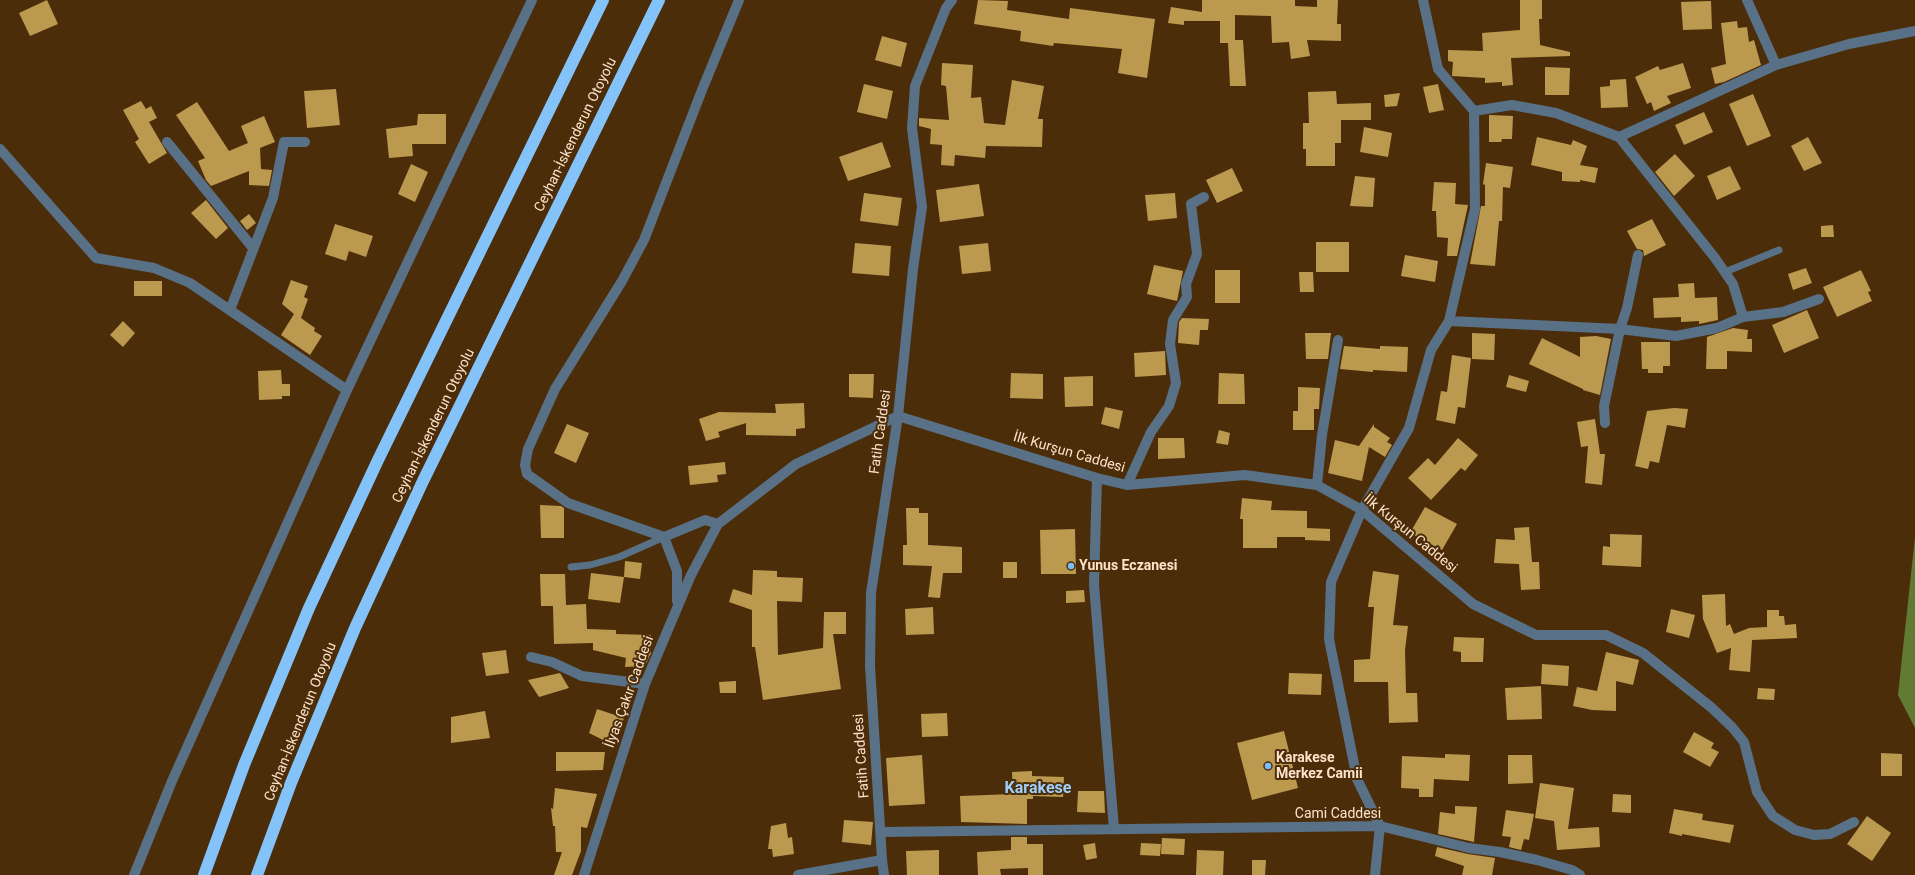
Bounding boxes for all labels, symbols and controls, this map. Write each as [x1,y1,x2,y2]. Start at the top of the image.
street label: Ceyhan-İskenderun Otoyolu [531,55,621,215]
street label: Ceyhan-İskenderun Otoyolu [389,346,479,506]
street label: Fatih Caddesi [867,389,895,475]
street label: İlk Kurşun Caddesi [1011,429,1127,477]
street label: İlk Kurşun Caddesi [1360,491,1460,577]
place label: Yunus Eczanesi [1079,558,1178,574]
marker: Yunus Eczanesi [1066,561,1076,571]
street label: İlyas Çakır Caddesi [602,634,658,750]
street label: Ceyhan-İskenderun Otoyolu [261,640,341,804]
street label: Fatih Caddesi [851,713,873,799]
place label: Karakese Merkez Camii [1276,750,1363,782]
marker: Karakese Merkez Camii [1263,761,1273,771]
district label: Karakese [1005,779,1071,799]
street label: Cami Caddesi [1295,806,1381,822]

